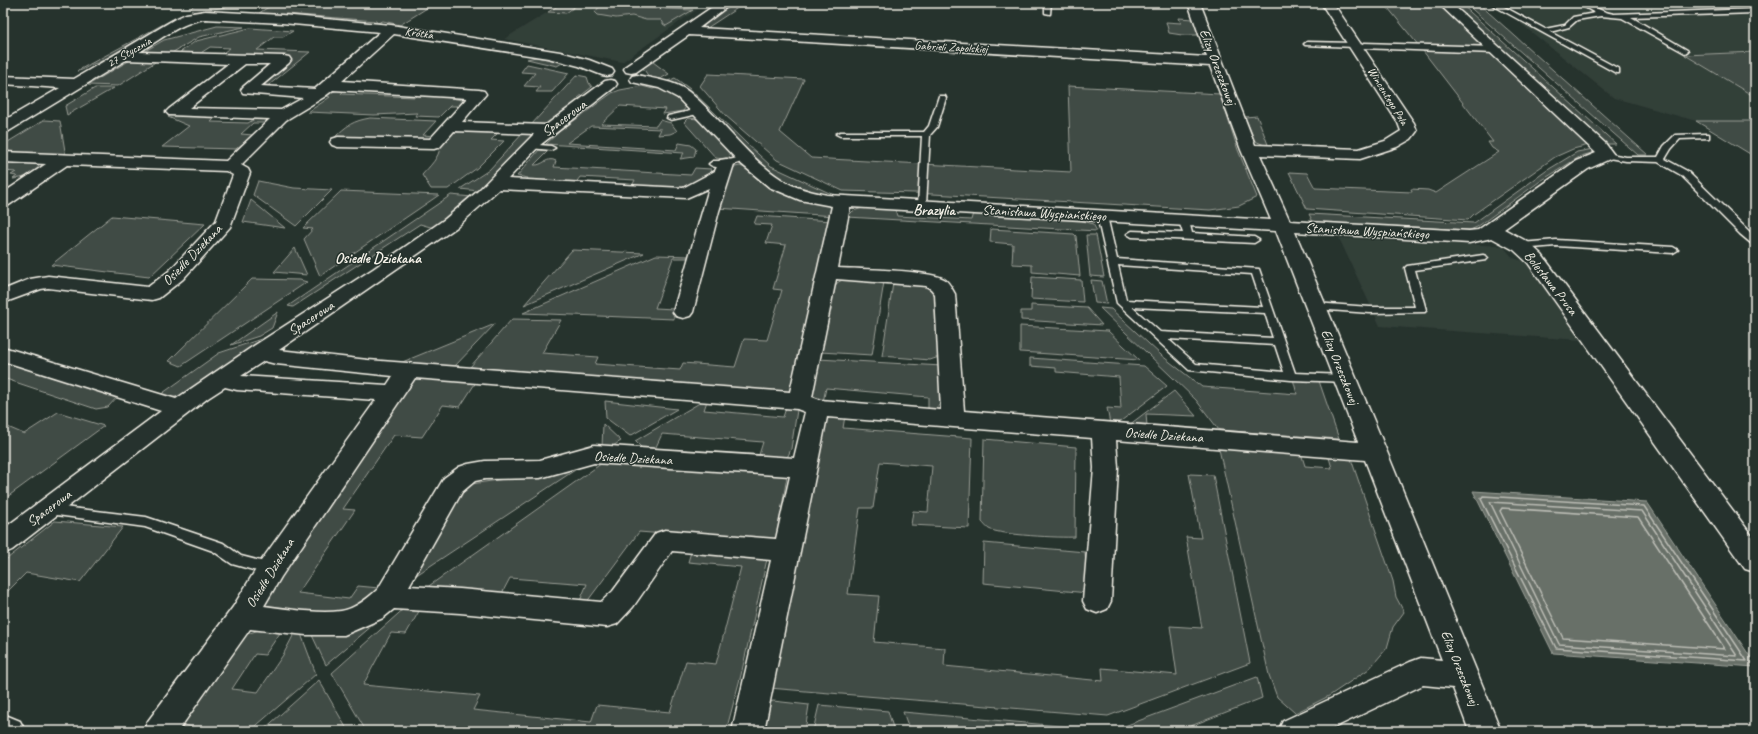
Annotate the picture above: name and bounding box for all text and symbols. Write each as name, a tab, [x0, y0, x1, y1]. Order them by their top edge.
street label: Krótka	[404, 23, 435, 43]
street label: Elizy Orzeszkowej	[1196, 27, 1241, 109]
street label: 27 Stycznia	[104, 32, 155, 71]
street label: Gabrieli Zapolskiej	[914, 37, 989, 57]
street label: Wincentego Pola	[1364, 64, 1413, 129]
street label: Spacerowa	[539, 95, 590, 140]
district label: Brazylia	[913, 201, 957, 220]
street label: Stanisława Wyspiańskiego	[982, 201, 1107, 225]
street label: Stanisława Wyspiańskiego	[1305, 219, 1430, 243]
street label: Osiedle Dziekana	[159, 220, 226, 289]
street label: Bolesława Prusa	[1521, 247, 1582, 319]
district label: Osiedle Dziekana	[335, 249, 422, 268]
street label: Spacerowa	[285, 297, 338, 339]
street label: Elizy Orzeszkowej	[1317, 327, 1364, 409]
street label: Osiedle Dziekana	[1124, 424, 1205, 446]
street label: Osiedle Dziekana	[593, 447, 673, 469]
street label: Spacerowa	[24, 485, 75, 530]
street label: Osiedle Dziekana	[242, 535, 298, 611]
street label: Elizy Orzeszkowej	[1437, 628, 1484, 710]

